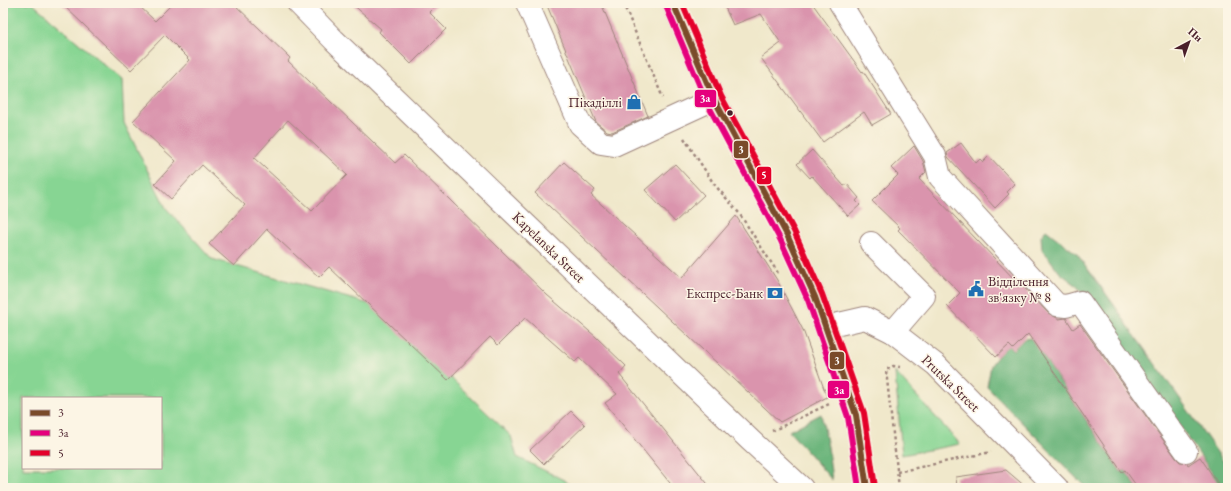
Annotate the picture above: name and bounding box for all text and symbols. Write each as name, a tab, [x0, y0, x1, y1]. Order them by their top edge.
north arrow	[1169, 22, 1209, 62]
text: Пн	[1185, 24, 1206, 45]
line badge: 3а	[694, 89, 717, 108]
text: 3а	[700, 91, 710, 105]
place label: Пікаділлі	[568, 93, 623, 111]
shop icon: Пікаділлі	[625, 93, 643, 111]
unlabelled marker	[725, 108, 735, 118]
line badge: 3	[733, 140, 749, 159]
text: 3	[738, 142, 744, 156]
line badge: 5	[756, 166, 772, 185]
text: 5	[761, 168, 767, 182]
street label: Kapelanska Street	[509, 208, 590, 287]
place label: Відділення зв'язку № 8	[988, 272, 1051, 306]
public building icon: Відділення зв'язку № 8	[967, 280, 985, 298]
place label: Eкспрес-Банк	[686, 284, 763, 302]
bank icon: Eкспрес-Банк	[766, 284, 784, 302]
line badge: 3	[829, 351, 845, 370]
street label: Prutska Street	[918, 351, 984, 416]
text: 3	[834, 353, 840, 367]
line badge: 3а	[827, 380, 850, 399]
text: 3а	[834, 383, 844, 397]
legend	[22, 397, 162, 469]
text: 3	[58, 405, 64, 421]
text: 3а	[58, 425, 69, 441]
text: 5	[58, 445, 64, 461]

